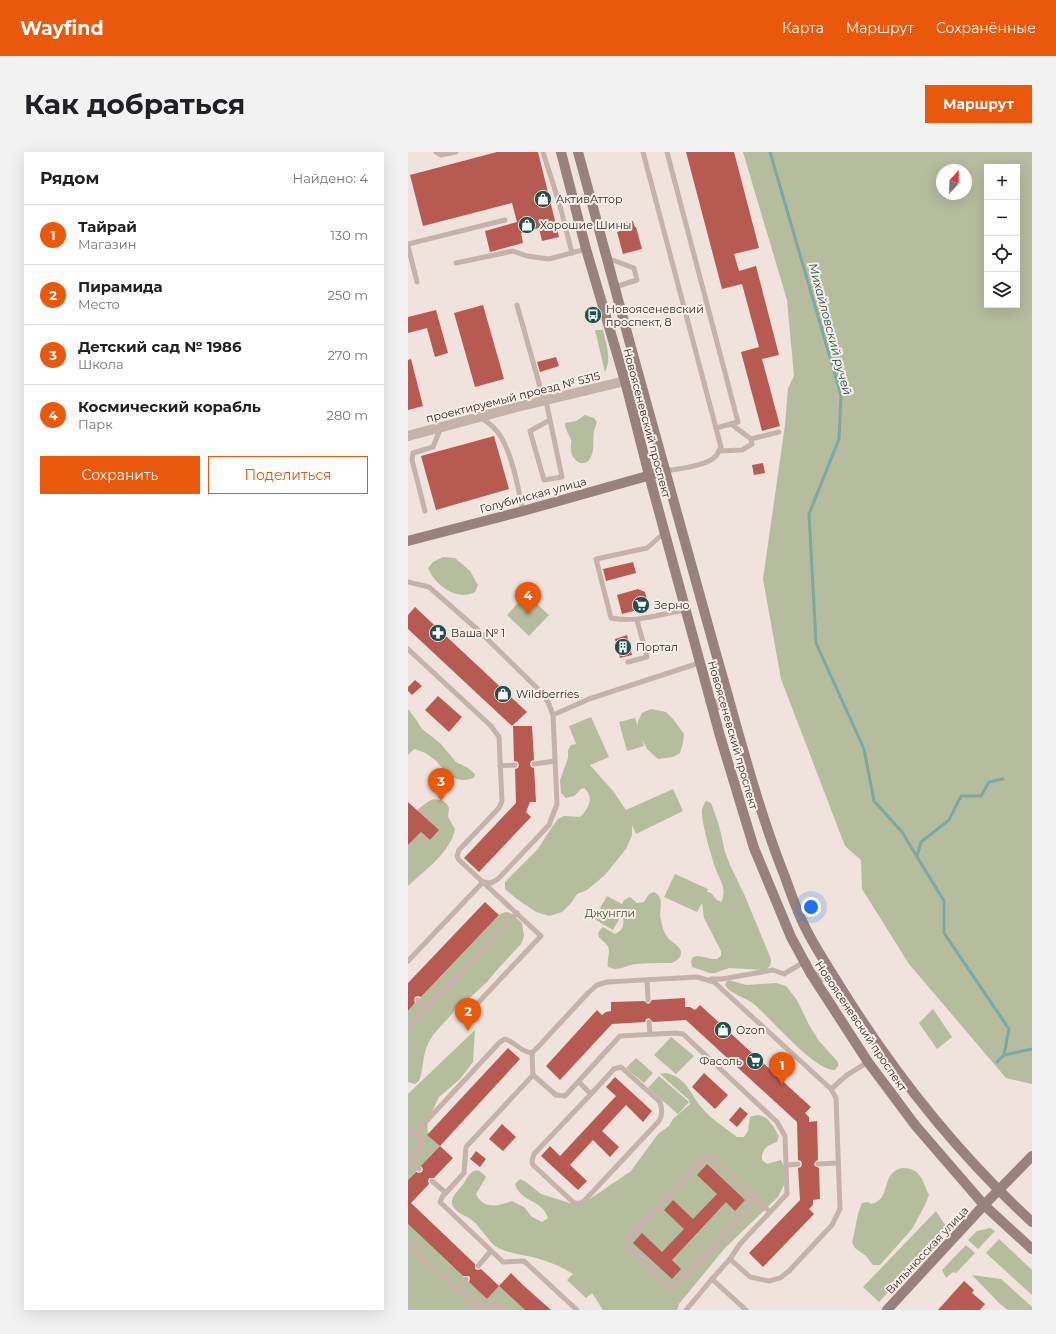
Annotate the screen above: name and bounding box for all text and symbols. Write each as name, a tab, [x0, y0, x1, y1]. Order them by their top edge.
text: Wayfind	[20, 17, 104, 40]
text: Карта	[782, 19, 824, 37]
text: Маршрут	[846, 19, 914, 37]
text: Сохранённые	[936, 19, 1036, 37]
button: Маршрут	[925, 85, 1032, 123]
text: Как добраться	[24, 87, 245, 121]
north arrow	[936, 164, 972, 200]
map controls	[984, 164, 1020, 308]
button: +	[984, 164, 1020, 200]
text: Рядом	[40, 168, 99, 188]
text: Найдено: 4	[293, 170, 368, 186]
shop icon: АктивАттор	[533, 189, 553, 209]
place label: АктивАттор	[556, 192, 622, 206]
button: −	[984, 200, 1020, 236]
shop icon: Хорошие Шины	[517, 215, 537, 235]
text: Тайрай	[78, 217, 137, 236]
place label: Хорошие Шины	[540, 218, 631, 232]
text: 1	[50, 227, 56, 243]
text: 130 m	[330, 227, 368, 243]
text: Магазин	[78, 236, 137, 252]
button: locate	[984, 236, 1020, 272]
water label: Михайловский ручей	[806, 261, 855, 397]
button: layers	[984, 272, 1020, 308]
text: Пирамида	[78, 277, 163, 296]
text: 2	[49, 287, 57, 303]
text: 250 m	[327, 287, 368, 303]
text: Место	[78, 296, 120, 312]
place label: Новоясеневский проспект, 8	[606, 302, 704, 329]
bus stop icon: Новоясеневский проспект, 8	[583, 305, 603, 325]
text: Детский сад № 1986	[78, 337, 242, 356]
text: 3	[49, 347, 57, 363]
text: 270 m	[327, 347, 368, 363]
street label: Новоясеневский проспект	[620, 347, 674, 500]
text: Школа	[78, 356, 124, 372]
street label: проектируемый проезд № 5315	[424, 369, 602, 425]
text: Космический корабль	[78, 397, 261, 416]
text: 4	[49, 407, 57, 423]
text: 280 m	[327, 407, 368, 423]
text: Парк	[78, 416, 113, 432]
button: Сохранить	[40, 456, 200, 494]
button: Поделиться	[208, 456, 368, 494]
street label: Голубинская улица	[478, 474, 588, 516]
pin: 4	[515, 582, 541, 615]
supermarket icon: Зерно	[631, 595, 651, 615]
place label: Зерно	[654, 598, 690, 612]
pharmacy icon: Ваша № 1	[428, 623, 448, 643]
place label: Ваша № 1	[451, 626, 505, 640]
building icon: Портал	[613, 637, 633, 657]
place label: Портал	[636, 640, 678, 654]
street label: Новоясеневский проспект	[705, 659, 761, 812]
shop icon: Wildberries	[493, 684, 513, 704]
place label: Wildberries	[516, 687, 580, 701]
pin: 3	[428, 768, 454, 801]
your location	[801, 897, 821, 917]
park label: Джунгли	[585, 906, 635, 920]
street label: Новоясеневский проспект	[812, 958, 910, 1095]
pin: 2	[455, 998, 481, 1031]
shop icon: Ozon	[713, 1020, 733, 1040]
place label: Ozon	[736, 1023, 765, 1037]
supermarket icon: Фасоль	[745, 1051, 765, 1071]
pin: 1	[769, 1052, 795, 1085]
place label: Фасоль	[699, 1054, 742, 1068]
street label: Вильнюсская улица	[883, 1203, 971, 1297]

